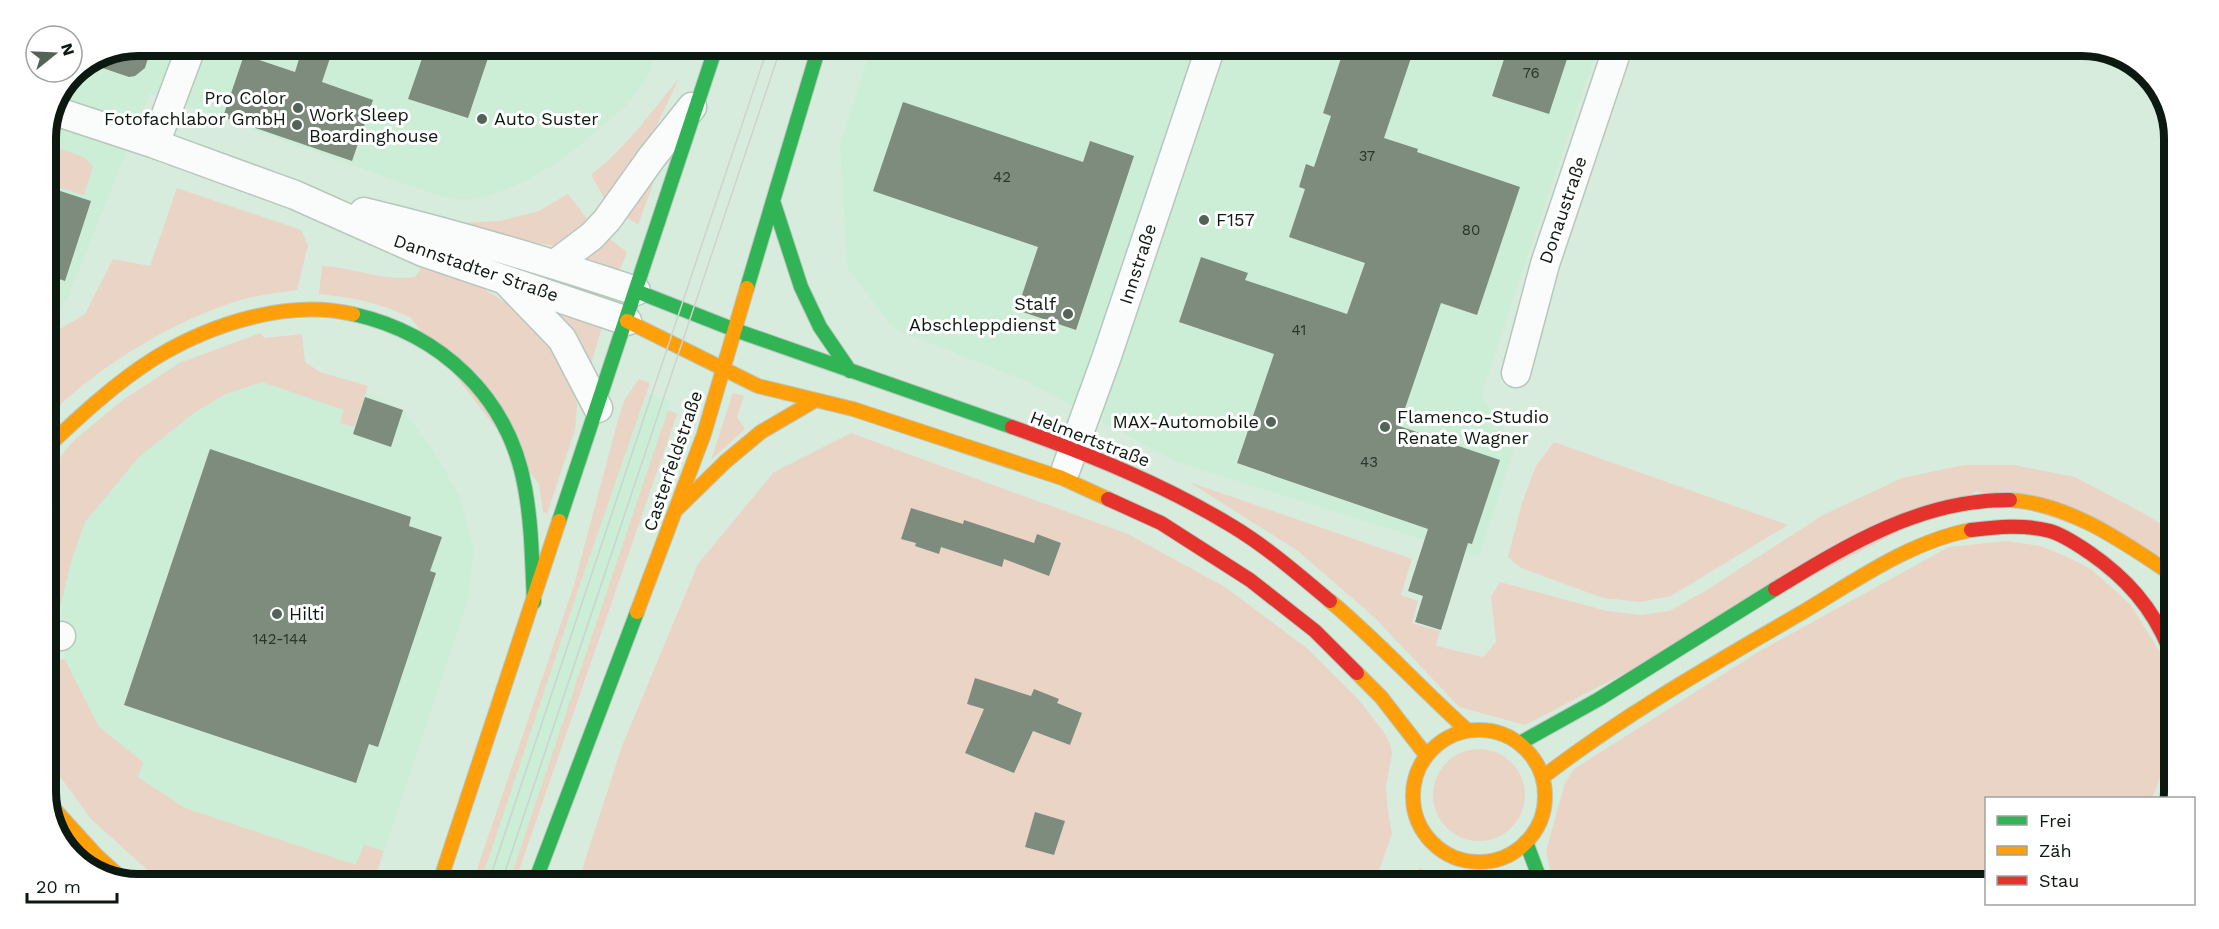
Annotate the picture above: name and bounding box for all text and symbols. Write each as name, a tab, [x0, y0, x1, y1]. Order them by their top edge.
north arrow	[24, 24, 84, 84]
text: N	[57, 41, 79, 58]
house number: 76	[1522, 64, 1540, 82]
place label: Pro Color Fotofachlabor GmbH	[104, 87, 286, 129]
marker: Pro Color Fotofachlabor GmbH	[291, 101, 305, 115]
place label: Work Sleep Boardinghouse	[309, 104, 439, 146]
place label: Auto Suster	[494, 108, 599, 129]
marker: Auto Suster	[475, 112, 489, 126]
marker: Work Sleep Boardinghouse	[290, 118, 304, 132]
house number: 37	[1359, 147, 1375, 165]
street label: Donaustraße	[1534, 153, 1591, 266]
house number: 42	[993, 168, 1011, 186]
place label: F157	[1216, 209, 1255, 230]
marker: F157	[1197, 213, 1211, 227]
street label: Innstraße	[1115, 221, 1160, 307]
house number: 80	[1462, 221, 1480, 239]
street label: Dannstadter Straße	[391, 229, 561, 306]
place label: Stalf Abschleppdienst	[909, 293, 1056, 335]
marker: Stalf Abschleppdienst	[1061, 307, 1075, 321]
house number: 41	[1292, 321, 1306, 339]
street label: Casterfeldstraße	[639, 388, 706, 534]
street label: Helmertstraße	[1027, 406, 1153, 471]
place label: Flamenco-Studio Renate Wagner	[1397, 406, 1549, 448]
place label: MAX-Automobile	[1112, 411, 1259, 432]
marker: MAX-Automobile	[1264, 415, 1278, 429]
marker: Flamenco-Studio Renate Wagner	[1378, 420, 1392, 434]
house number: 43	[1360, 453, 1378, 471]
place label: Hilti	[289, 603, 324, 624]
marker: Hilti	[270, 607, 284, 621]
house number: 142-144	[253, 630, 307, 648]
legend	[1985, 797, 2195, 905]
text: Frei	[2039, 810, 2071, 831]
text: Zäh	[2039, 840, 2072, 861]
scale bar	[27, 866, 117, 904]
text: Stau	[2039, 870, 2079, 891]
text: 20 m	[36, 876, 81, 897]

